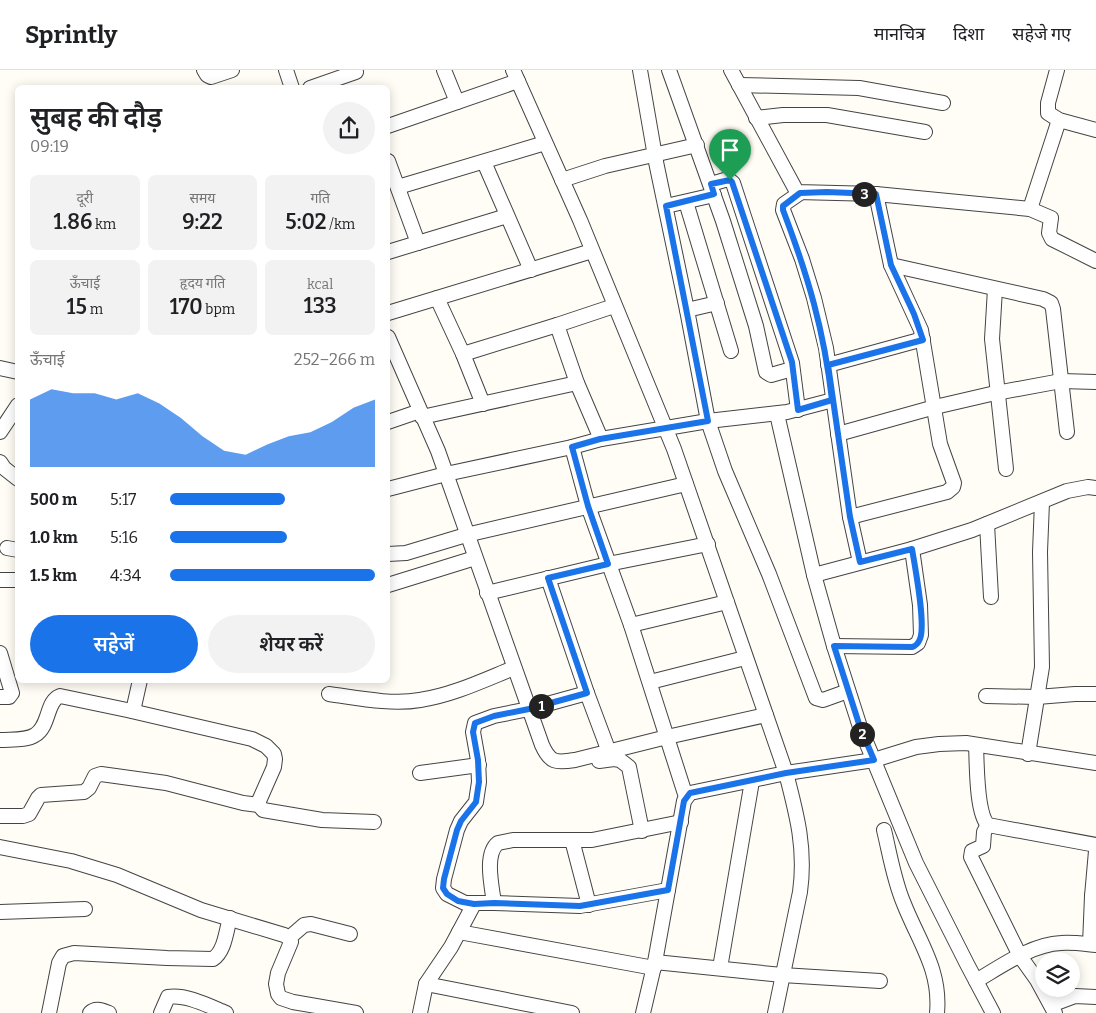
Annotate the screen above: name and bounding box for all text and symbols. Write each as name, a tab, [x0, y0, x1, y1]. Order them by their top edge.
text: Sprintly	[25, 21, 117, 49]
text: मानचित्र	[874, 23, 925, 45]
text: दिशा	[953, 23, 984, 45]
text: सहेजे गए	[1012, 23, 1071, 45]
text: सुबह की दौड़	[30, 101, 162, 134]
button: share	[323, 102, 375, 154]
pin	[709, 129, 751, 180]
icon: arrive	[716, 136, 744, 164]
text: 09:19	[30, 137, 69, 156]
pin: 3	[852, 182, 876, 206]
text: 3	[860, 186, 869, 203]
text: दूरी	[76, 190, 93, 207]
text: समय	[190, 190, 215, 207]
text: गति	[310, 190, 330, 207]
text: 1.86	[54, 209, 92, 235]
text: 9:22	[182, 209, 223, 235]
text: 5:02	[285, 209, 327, 235]
text: km	[92, 216, 116, 233]
text: /km	[327, 216, 355, 233]
text: ऊँचाई	[70, 275, 100, 292]
text: हृदय गति	[180, 275, 225, 292]
text: kcal	[307, 276, 333, 293]
text: 133	[304, 293, 336, 319]
text: 15	[67, 294, 87, 320]
text: 170	[170, 294, 203, 320]
text: m	[87, 301, 103, 318]
text: bpm	[203, 301, 235, 318]
text: ऊँचाई	[30, 350, 65, 369]
text: 252–266 m	[294, 350, 375, 369]
text: 500 m	[30, 490, 77, 509]
text: 5:17	[110, 490, 136, 509]
text: 1.0 km	[30, 528, 78, 547]
text: 5:16	[110, 528, 138, 547]
text: 1.5 km	[30, 566, 77, 585]
text: 4:34	[110, 566, 141, 585]
button: सहेजें	[30, 615, 198, 673]
button: शेयर करें	[208, 615, 375, 673]
pin: 1	[528, 694, 554, 718]
text: 1	[538, 698, 545, 715]
pin: 2	[850, 722, 874, 746]
text: 2	[859, 726, 866, 743]
map controls	[1035, 952, 1080, 997]
button: layers	[1035, 952, 1080, 997]

